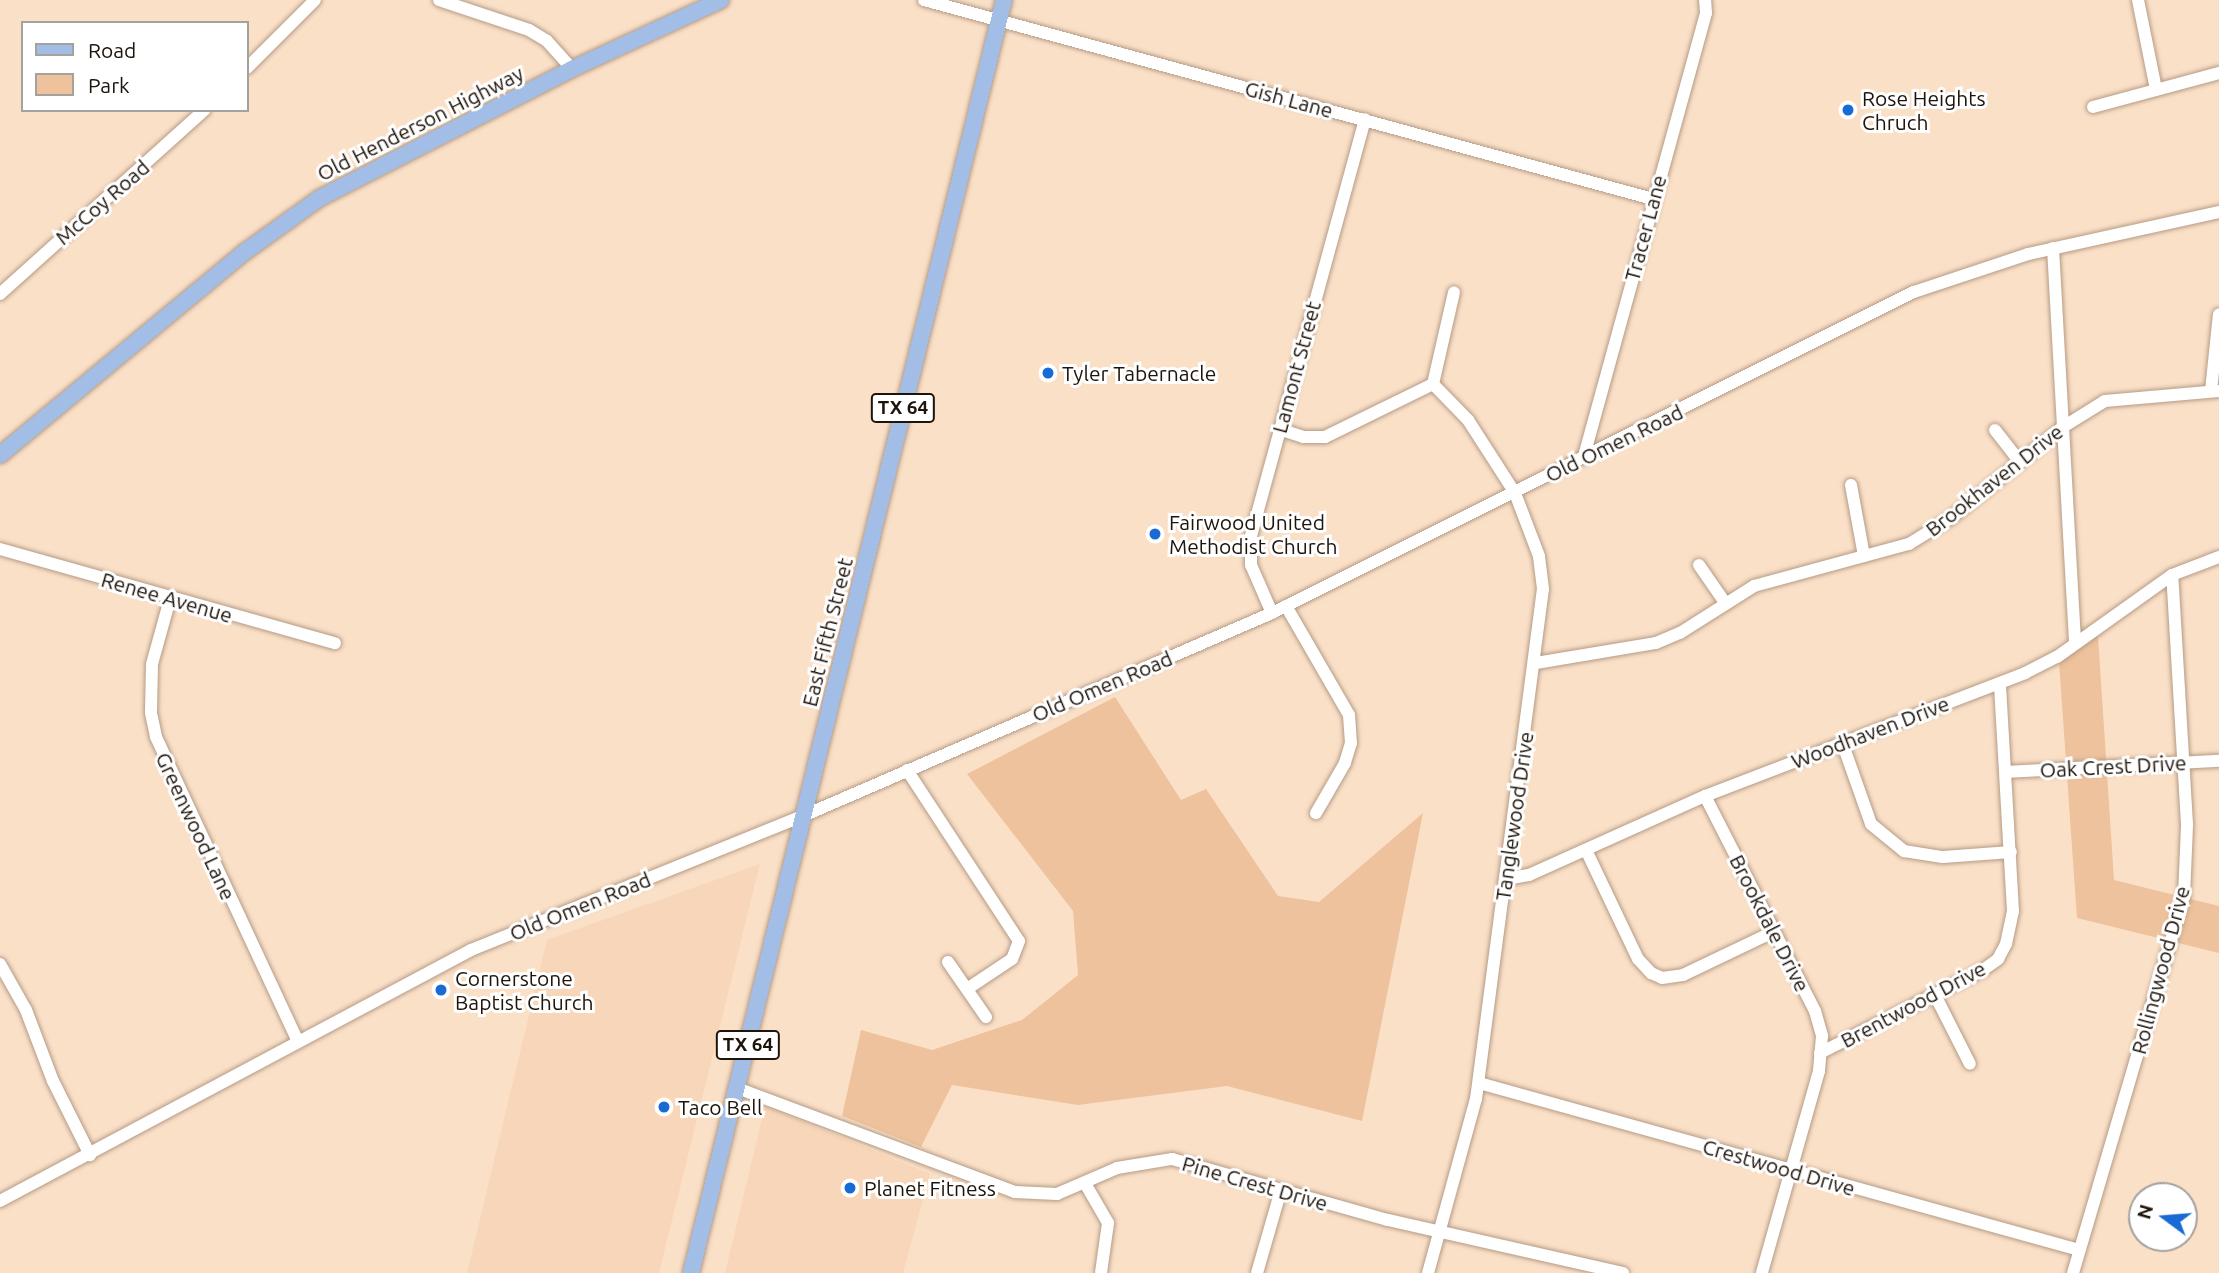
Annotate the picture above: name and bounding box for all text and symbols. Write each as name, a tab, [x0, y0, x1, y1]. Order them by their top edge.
legend	[21, 21, 248, 112]
text: Road	[88, 38, 136, 62]
street label: Old Henderson Highway	[313, 60, 527, 186]
text: Park	[88, 73, 130, 97]
street label: Gish Lane	[1242, 75, 1336, 123]
place label: Rose Heights Chruch	[1862, 85, 1986, 135]
marker: Rose Heights Chruch	[1840, 102, 1856, 118]
street label: McCoy Road	[50, 154, 154, 250]
street label: Tracer Lane	[1619, 172, 1671, 284]
street label: Lamont Street	[1266, 298, 1326, 436]
place label: Tyler Tabernacle	[1062, 360, 1216, 386]
marker: Tyler Tabernacle	[1040, 365, 1056, 381]
road number: TX 64	[870, 392, 936, 424]
street label: Old Omen Road	[1541, 399, 1687, 487]
street label: Brookhaven Drive	[1920, 419, 2068, 541]
place label: Fairwood United Methodist Church	[1169, 509, 1337, 559]
marker: Fairwood United Methodist Church	[1147, 526, 1163, 542]
street label: East Fifth Street	[796, 555, 858, 709]
street label: Renee Avenue	[98, 566, 236, 628]
street label: Old Omen Road	[1028, 645, 1176, 727]
street label: Woodhaven Drive	[1788, 690, 1952, 774]
street label: Tanglewood Drive	[1490, 730, 1538, 902]
street label: Greenwood Lane	[151, 748, 241, 904]
street label: Oak Crest Drive	[2039, 750, 2187, 782]
street label: Brookdale Drive	[1725, 850, 1815, 996]
street label: Old Omen Road	[506, 866, 654, 946]
street label: Rollingwood Drive	[2125, 883, 2195, 1057]
street label: Brentwood Drive	[1836, 955, 1990, 1053]
place label: Cornerstone Baptist Church	[455, 965, 593, 1015]
marker: Cornerstone Baptist Church	[433, 982, 449, 998]
road number: TX 64	[715, 1030, 781, 1060]
place label: Taco Bell	[678, 1094, 762, 1120]
marker: Taco Bell	[656, 1099, 672, 1115]
street label: Crestwood Drive	[1700, 1133, 1858, 1201]
street label: Pine Crest Drive	[1179, 1150, 1331, 1216]
place label: Planet Fitness	[864, 1175, 996, 1201]
marker: Planet Fitness	[842, 1180, 858, 1196]
north arrow	[2128, 1182, 2198, 1252]
text: N	[2132, 1202, 2157, 1222]

